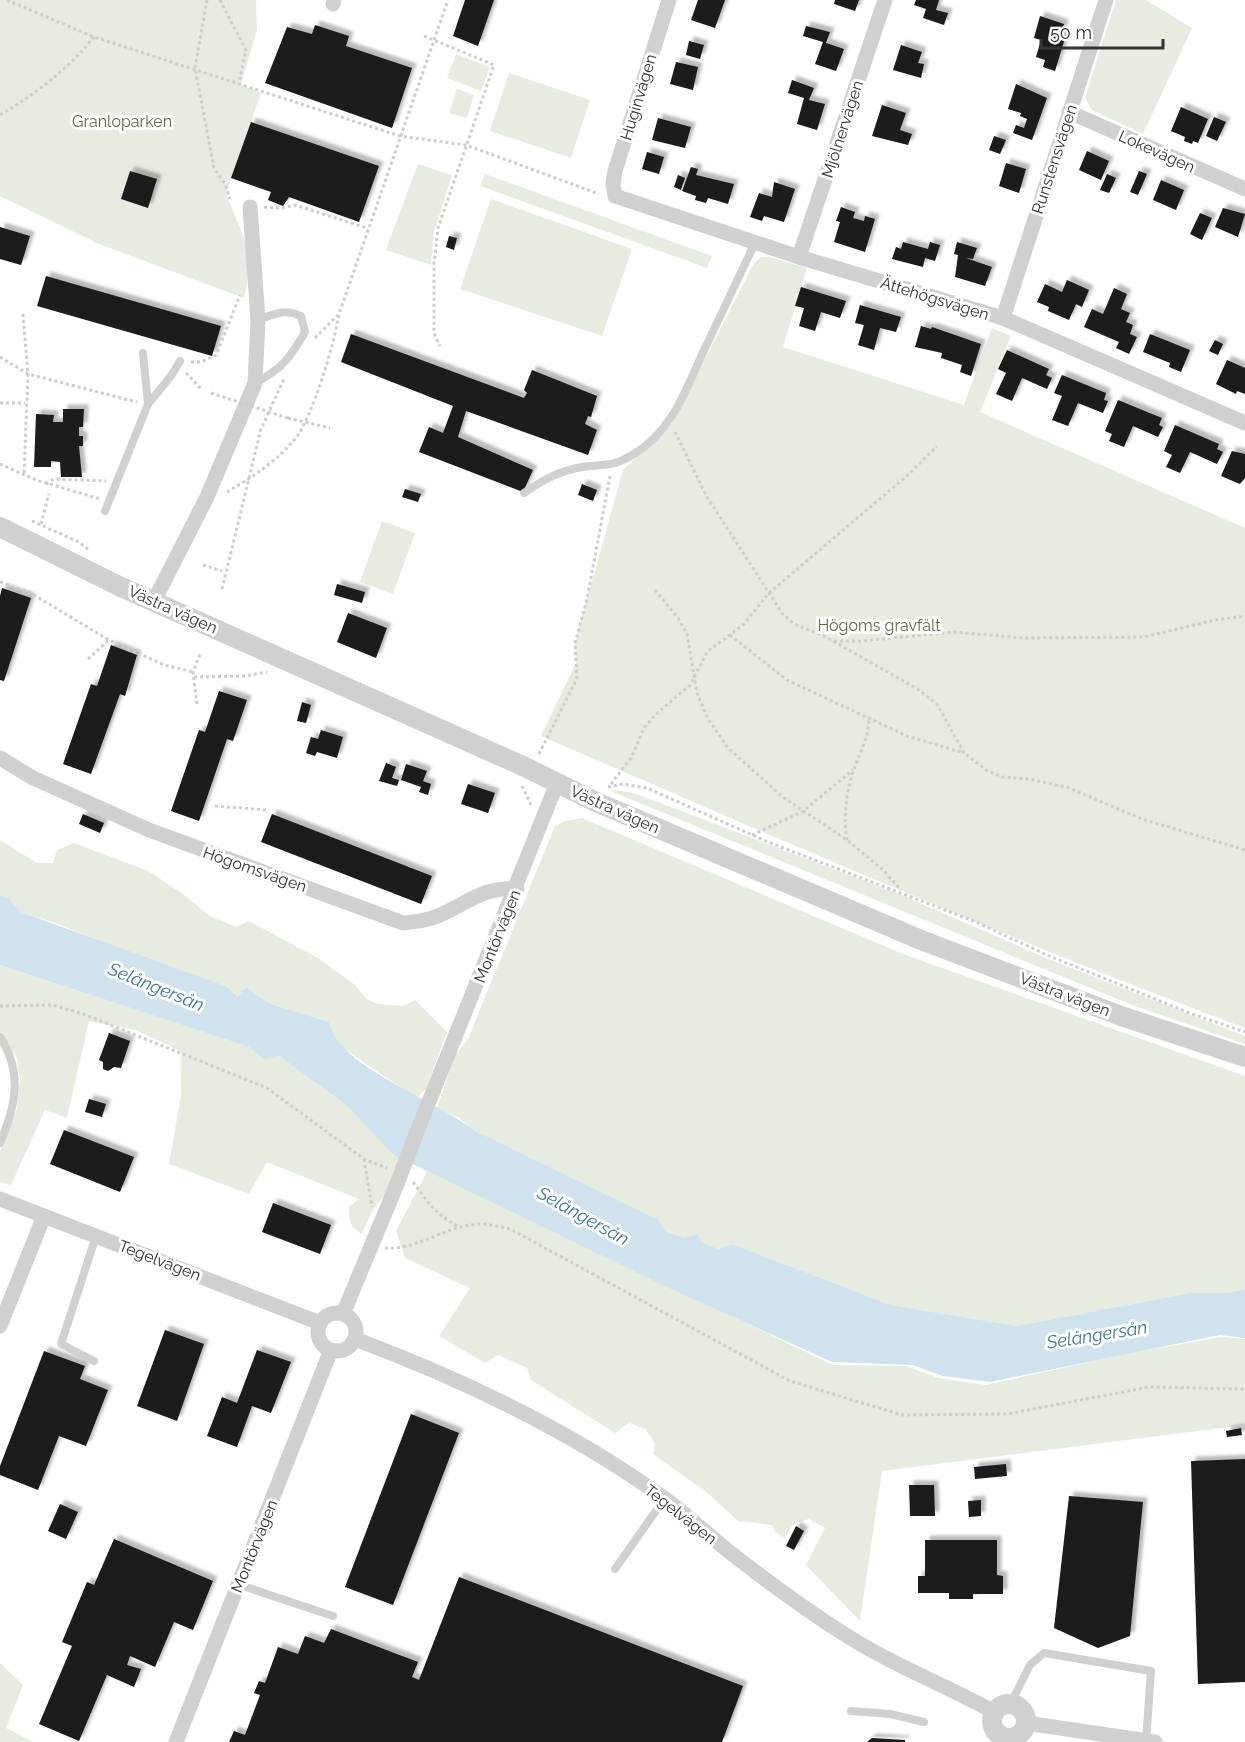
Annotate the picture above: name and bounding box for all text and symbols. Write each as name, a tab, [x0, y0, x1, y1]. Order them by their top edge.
scale bar	[1041, 12, 1162, 50]
text: 50 m	[1050, 22, 1092, 43]
street label: Huginvägen	[616, 52, 661, 143]
street label: Mjölnervägen	[818, 78, 867, 180]
street label: Runstensvägen	[1028, 102, 1081, 216]
park label: Granloparken	[72, 112, 172, 131]
street label: Lokevägen	[1116, 126, 1198, 177]
street label: Ättehögsvägen	[878, 272, 992, 324]
street label: Västra vägen	[125, 581, 220, 638]
park label: Högoms gravfält	[817, 616, 941, 635]
street label: Västra vägen	[567, 781, 662, 838]
street label: Högomsvägen	[200, 843, 309, 896]
street label: Montörvägen	[470, 887, 525, 985]
water label: Selångersån	[104, 957, 207, 1015]
street label: Västra vägen	[1017, 968, 1113, 1020]
water label: Selångersån	[533, 1181, 633, 1249]
street label: Tegelvägen	[116, 1236, 204, 1285]
water label: Selångersån	[1044, 1316, 1149, 1353]
street label: Tegelvägen	[641, 1480, 721, 1548]
street label: Montörvägen	[227, 1497, 282, 1595]

